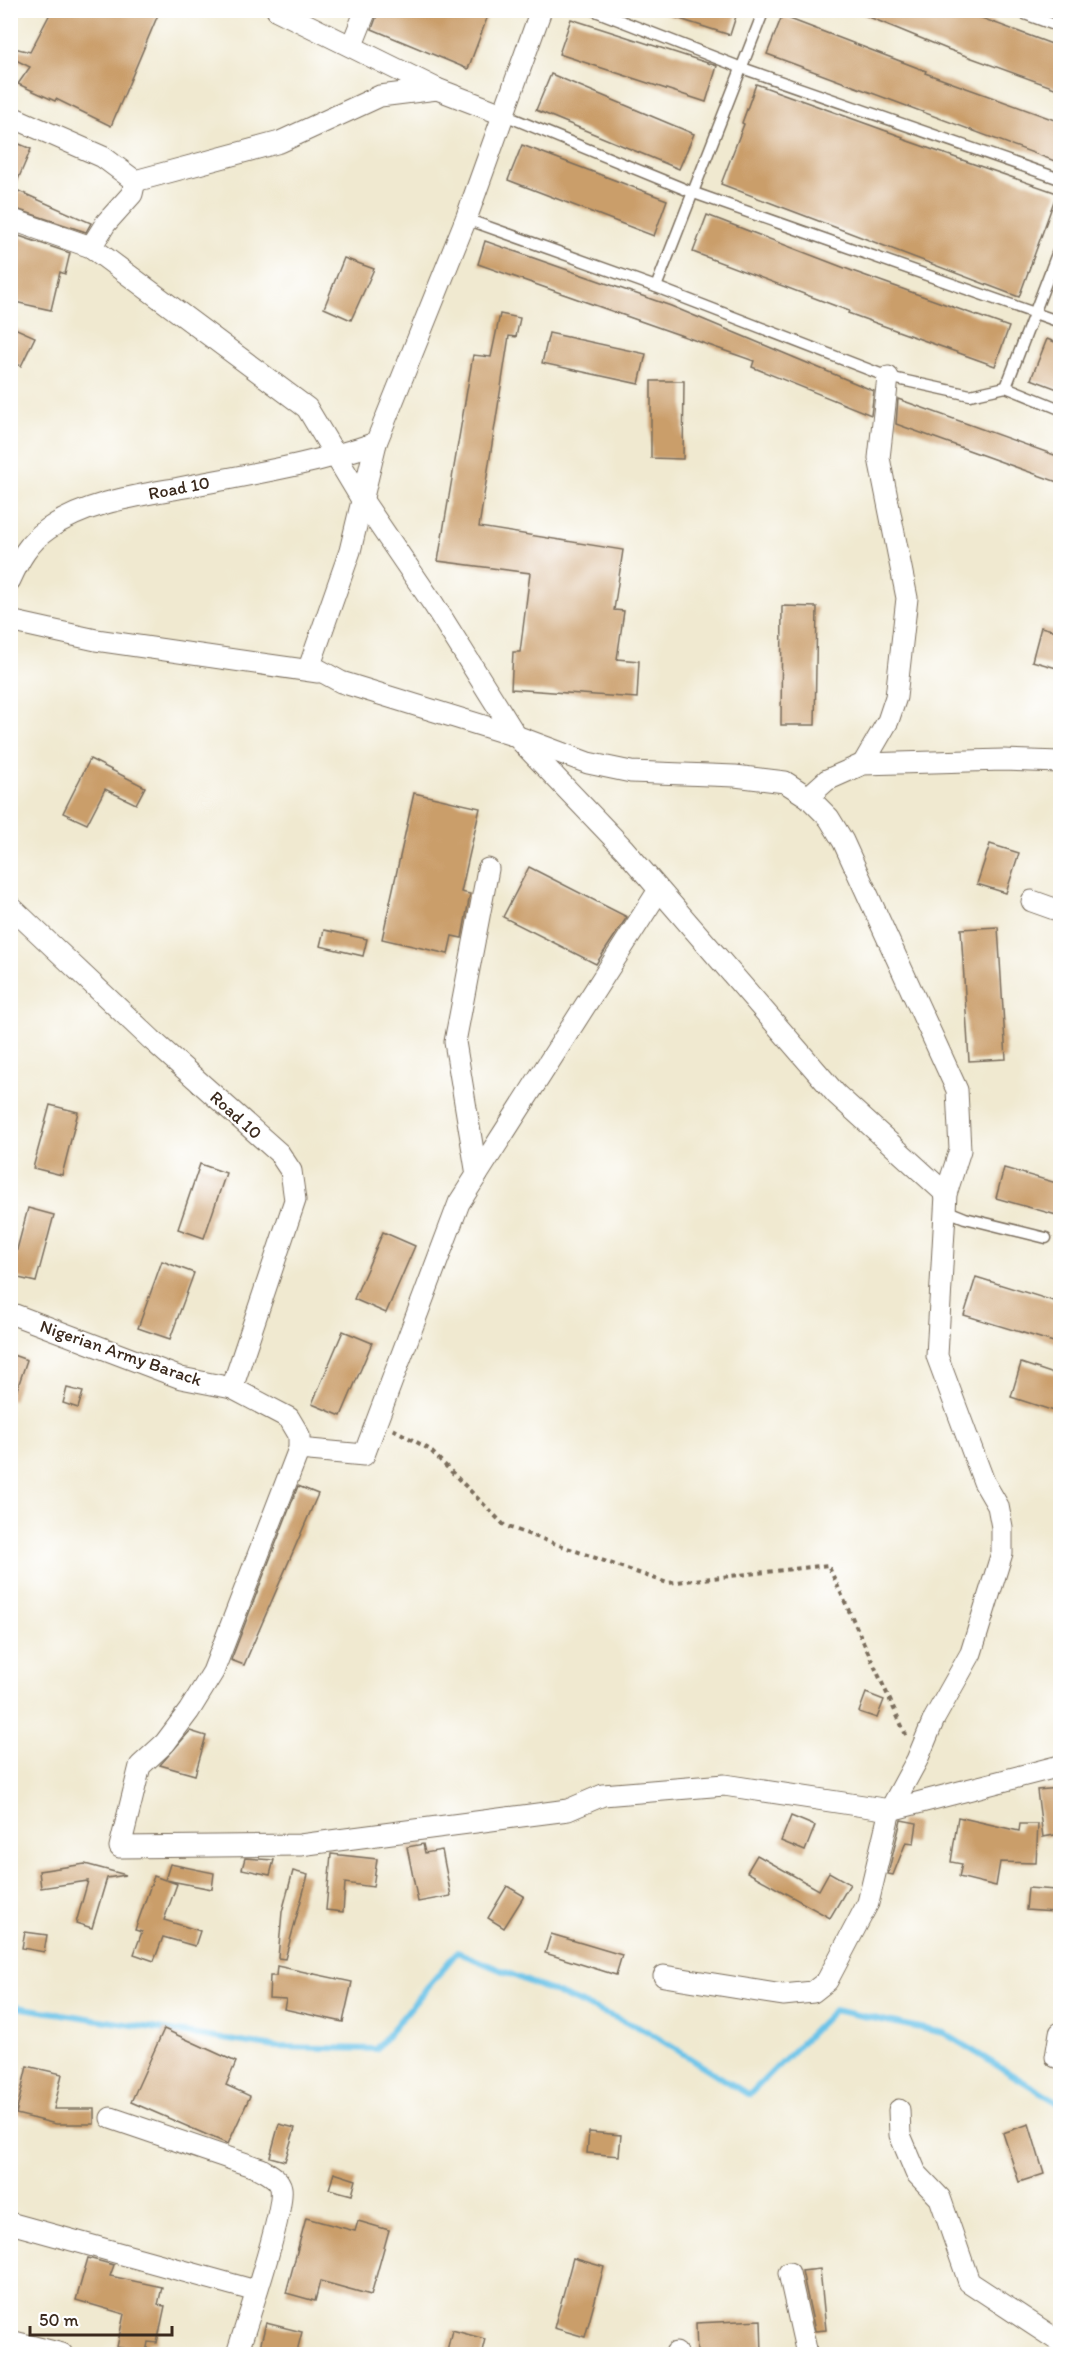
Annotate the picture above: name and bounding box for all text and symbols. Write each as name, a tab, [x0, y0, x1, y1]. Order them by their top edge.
street label: Road 10	[146, 471, 212, 505]
street label: Road 10	[206, 1086, 266, 1144]
street label: Nigerian Army Barack	[37, 1315, 205, 1391]
scale bar	[30, 2299, 172, 2337]
text: 50 m	[39, 2309, 79, 2331]

